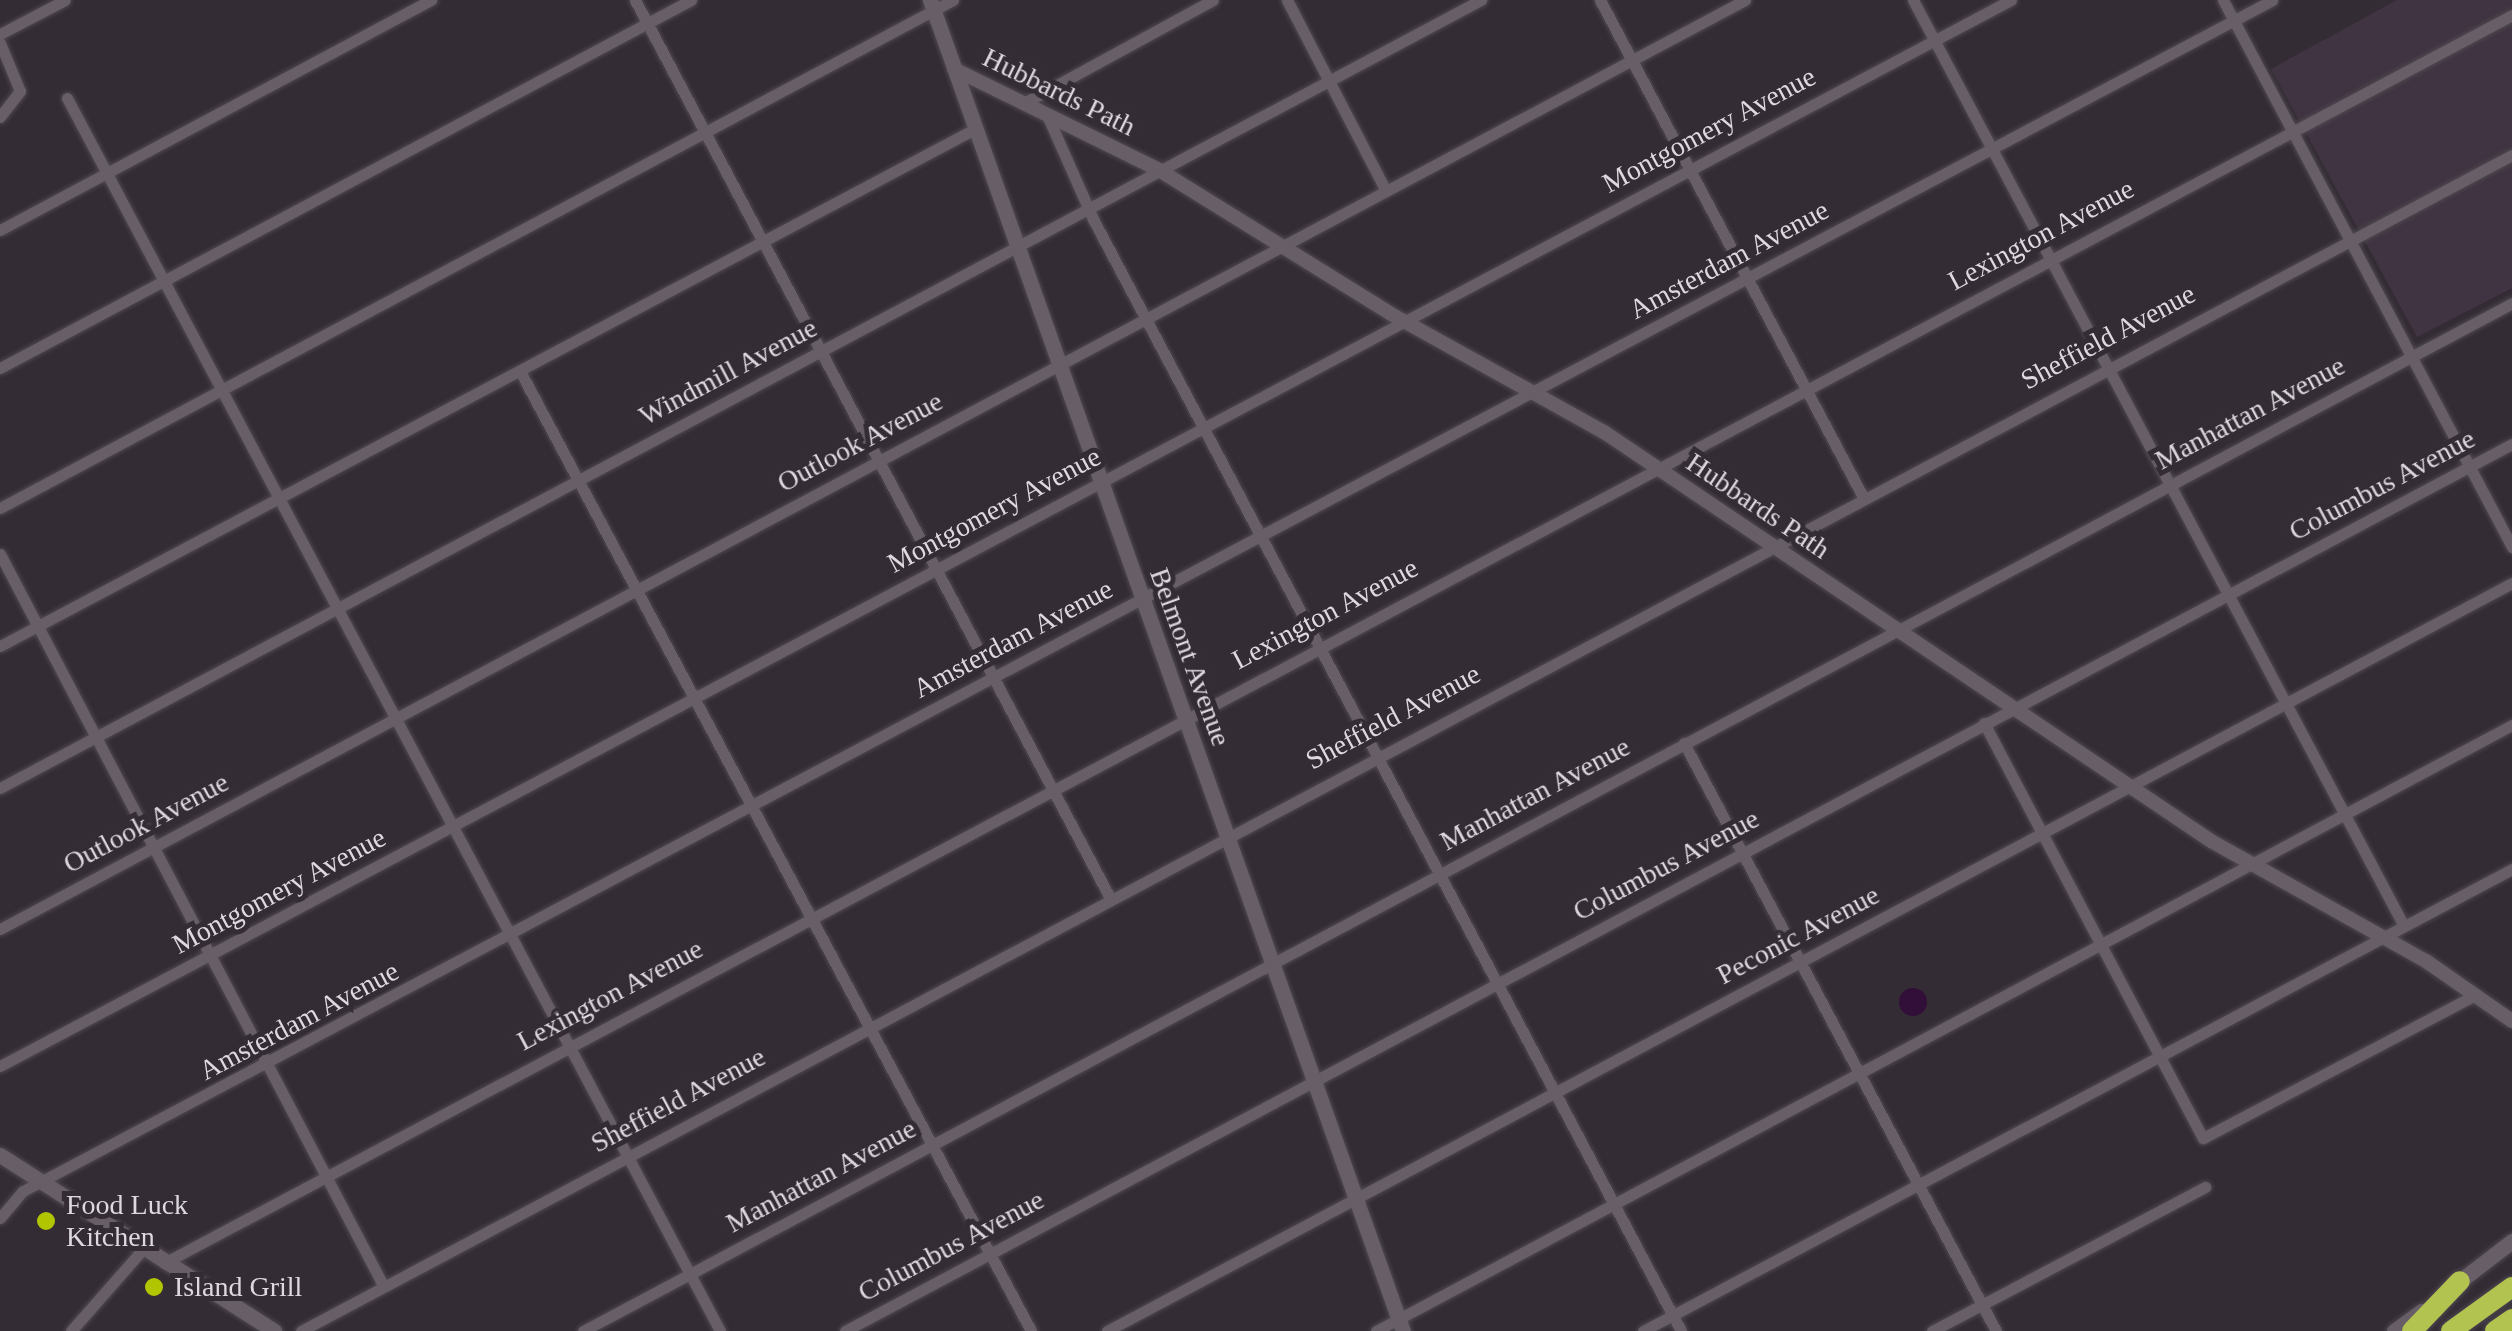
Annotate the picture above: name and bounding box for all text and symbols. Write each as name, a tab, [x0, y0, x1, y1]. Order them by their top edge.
street label: Hubbards Path	[977, 41, 1141, 143]
street label: Montgomery Avenue	[1596, 59, 1822, 201]
street label: Lexington Avenue	[1942, 172, 2140, 298]
street label: Amsterdam Avenue	[1623, 193, 1835, 327]
street label: Sheffield Avenue	[2014, 277, 2202, 397]
street label: Windmill Avenue	[633, 311, 823, 433]
street label: Manhattan Avenue	[2149, 348, 2351, 478]
street label: Outlook Avenue	[771, 384, 949, 500]
street label: Columbus Avenue	[2283, 422, 2481, 548]
street label: Montgomery Avenue	[881, 439, 1107, 581]
street label: Hubbards Path	[1680, 446, 1836, 566]
street label: Lexington Avenue	[1226, 551, 1424, 677]
street label: Belmont Avenue	[1142, 563, 1238, 751]
street label: Amsterdam Avenue	[907, 572, 1119, 706]
street label: Sheffield Avenue	[1299, 657, 1487, 777]
street label: Manhattan Avenue	[1434, 729, 1636, 859]
street label: Outlook Avenue	[57, 765, 235, 881]
street label: Columbus Avenue	[1567, 802, 1765, 928]
street label: Montgomery Avenue	[166, 820, 392, 962]
street label: Peconic Avenue	[1710, 878, 1886, 992]
street label: Lexington Avenue	[511, 932, 709, 1058]
street label: Amsterdam Avenue	[193, 954, 405, 1088]
street label: Sheffield Avenue	[584, 1040, 772, 1160]
street label: Manhattan Avenue	[720, 1111, 922, 1241]
street label: Columbus Avenue	[852, 1183, 1050, 1309]
place label: Food Luck Kitchen	[66, 1188, 188, 1254]
marker: Food Luck Kitchen	[35, 1210, 57, 1232]
place label: Island Grill	[174, 1270, 302, 1304]
marker: Island Grill	[143, 1276, 165, 1298]

